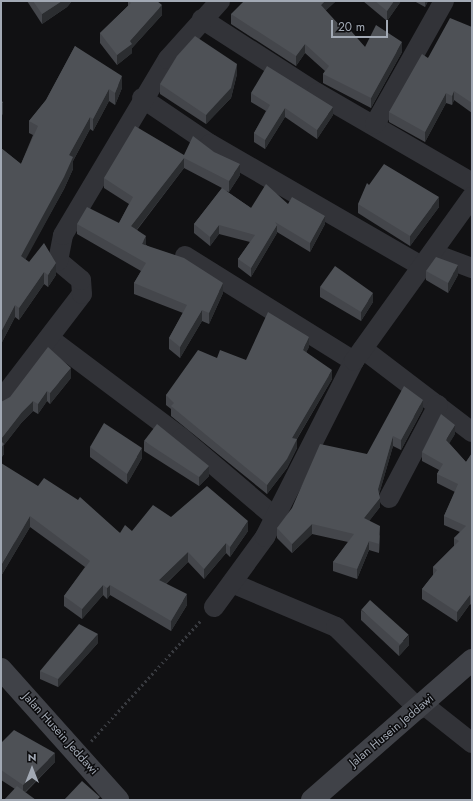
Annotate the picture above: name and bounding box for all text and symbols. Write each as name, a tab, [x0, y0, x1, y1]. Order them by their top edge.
scale bar	[333, 12, 390, 38]
text: 20 m	[338, 18, 365, 36]
street label: Jalan Husein Jeddawi	[19, 690, 101, 778]
street label: Jalan Husein Jeddawi	[347, 692, 437, 770]
north arrow	[12, 749, 52, 789]
text: N	[28, 749, 36, 765]

